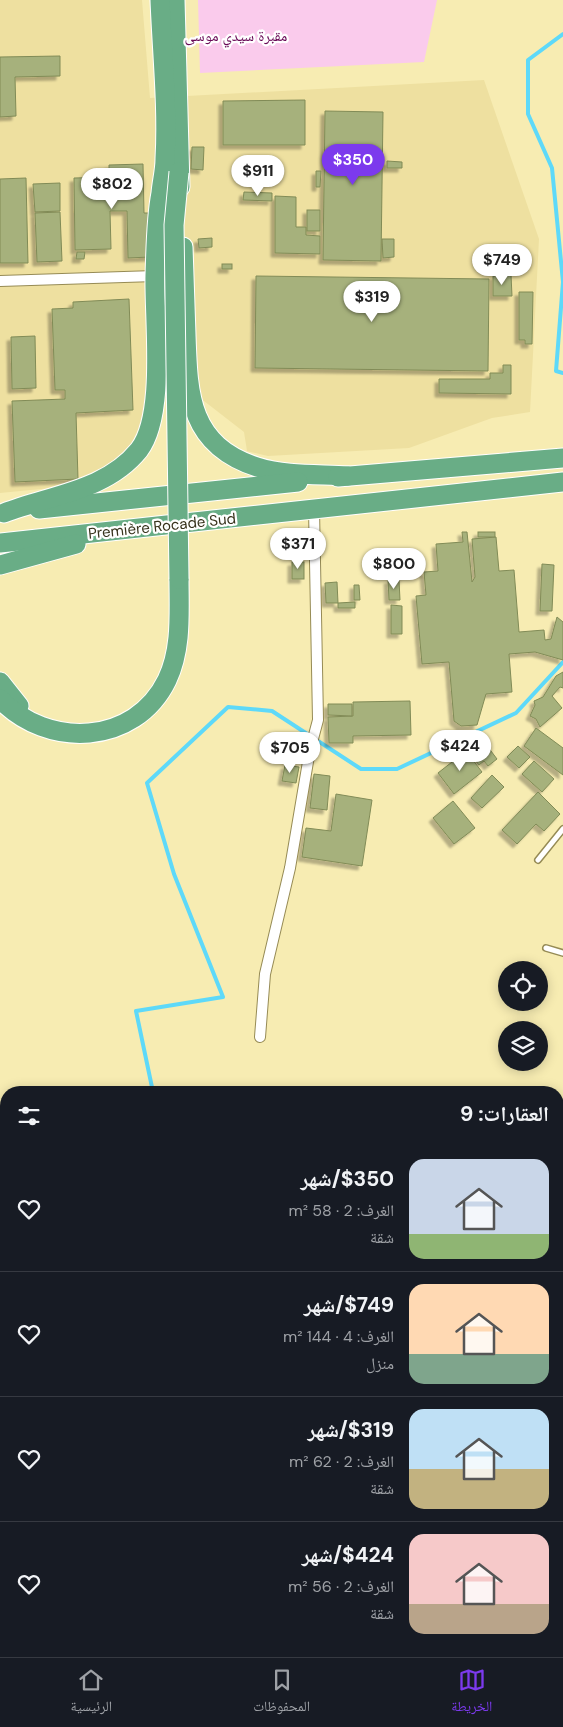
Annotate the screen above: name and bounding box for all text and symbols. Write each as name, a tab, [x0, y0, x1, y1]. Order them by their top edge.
park label: مقبرة سيدي موسى	[185, 26, 288, 48]
pin: $350	[323, 144, 383, 186]
text: $350	[333, 149, 373, 170]
pin: $911	[228, 154, 288, 197]
text: $911	[242, 160, 274, 181]
pin: $802	[82, 168, 142, 210]
text: $802	[92, 173, 132, 194]
pin: $749	[472, 244, 532, 286]
text: $749	[483, 249, 521, 270]
pin: $319	[342, 280, 402, 323]
text: $319	[354, 286, 390, 307]
street label: Première Rocade Sud	[87, 508, 237, 544]
pin: $371	[268, 528, 328, 570]
text: $371	[281, 533, 315, 554]
pin: $800	[364, 548, 424, 590]
text: $800	[373, 553, 415, 574]
pin: $424	[430, 730, 490, 772]
pin: $705	[260, 732, 320, 774]
text: $424	[440, 735, 480, 756]
text: $705	[270, 737, 310, 758]
map controls	[498, 961, 548, 1071]
button: locate	[498, 961, 548, 1011]
button: layers	[498, 1021, 548, 1071]
text: العقارات: 9	[460, 1100, 549, 1128]
icon: filters	[15, 1102, 43, 1130]
text: $350/شهر	[300, 1165, 394, 1193]
icon: home	[449, 1179, 509, 1239]
icon: heart	[15, 1195, 43, 1223]
text: الغرف: 2 · 58 m²	[288, 1200, 394, 1221]
text: شقة	[370, 1227, 394, 1248]
text: $749/شهر	[304, 1291, 394, 1319]
icon: home	[449, 1304, 509, 1364]
icon: heart	[15, 1320, 43, 1348]
text: الغرف: 4 · 144 m²	[283, 1326, 394, 1347]
text: منزل	[366, 1353, 394, 1374]
text: $319/شهر	[308, 1416, 394, 1444]
icon: home	[449, 1429, 509, 1489]
icon: heart	[15, 1445, 43, 1473]
text: الغرف: 2 · 62 m²	[289, 1451, 394, 1472]
text: شقة	[370, 1478, 394, 1499]
text: $424/شهر	[302, 1541, 394, 1569]
icon: home	[449, 1554, 509, 1614]
icon: heart	[15, 1570, 43, 1598]
text: الغرف: 2 · 56 m²	[288, 1576, 394, 1597]
text: شقة	[370, 1603, 394, 1624]
tab: الرئيسية	[71, 1666, 112, 1720]
tab: المحفوظات	[253, 1666, 310, 1720]
tab: الخريطة	[451, 1666, 492, 1720]

